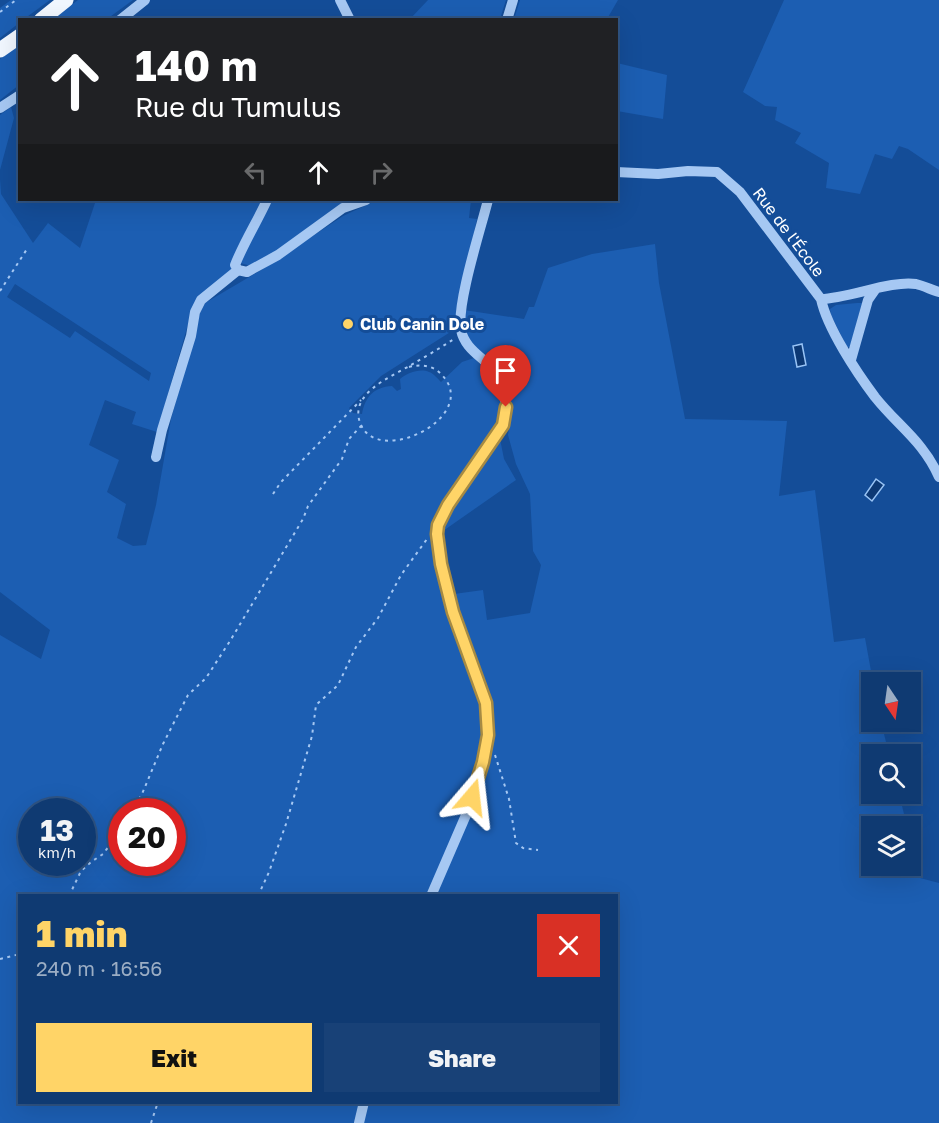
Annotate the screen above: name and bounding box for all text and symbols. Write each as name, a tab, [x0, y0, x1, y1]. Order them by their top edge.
text: 140 m	[135, 40, 257, 90]
icon: ahead	[36, 42, 114, 120]
text: Rue du Tumulus	[135, 91, 341, 123]
icon: left	[239, 156, 272, 189]
icon: ahead	[302, 156, 335, 189]
icon: right	[365, 156, 398, 189]
street label: Rue de l'École	[749, 183, 829, 281]
place label: Club Canin Dole	[360, 314, 484, 334]
marker: Club Canin Dole	[341, 317, 355, 331]
pin	[480, 345, 531, 407]
icon: arrive	[489, 354, 522, 387]
north arrow	[861, 672, 921, 732]
map controls	[861, 672, 921, 876]
button: search	[861, 744, 921, 804]
position arrow	[440, 765, 504, 829]
speed limit sign: 20	[108, 798, 186, 876]
text: 13	[40, 812, 74, 848]
button: layers	[861, 816, 921, 876]
text: km/h	[38, 843, 76, 861]
text: 1 min	[36, 912, 127, 955]
button: close	[537, 914, 600, 977]
text: 240 m · 16:56	[36, 956, 162, 980]
button: Exit	[36, 1023, 312, 1092]
button: Share	[324, 1023, 600, 1092]

